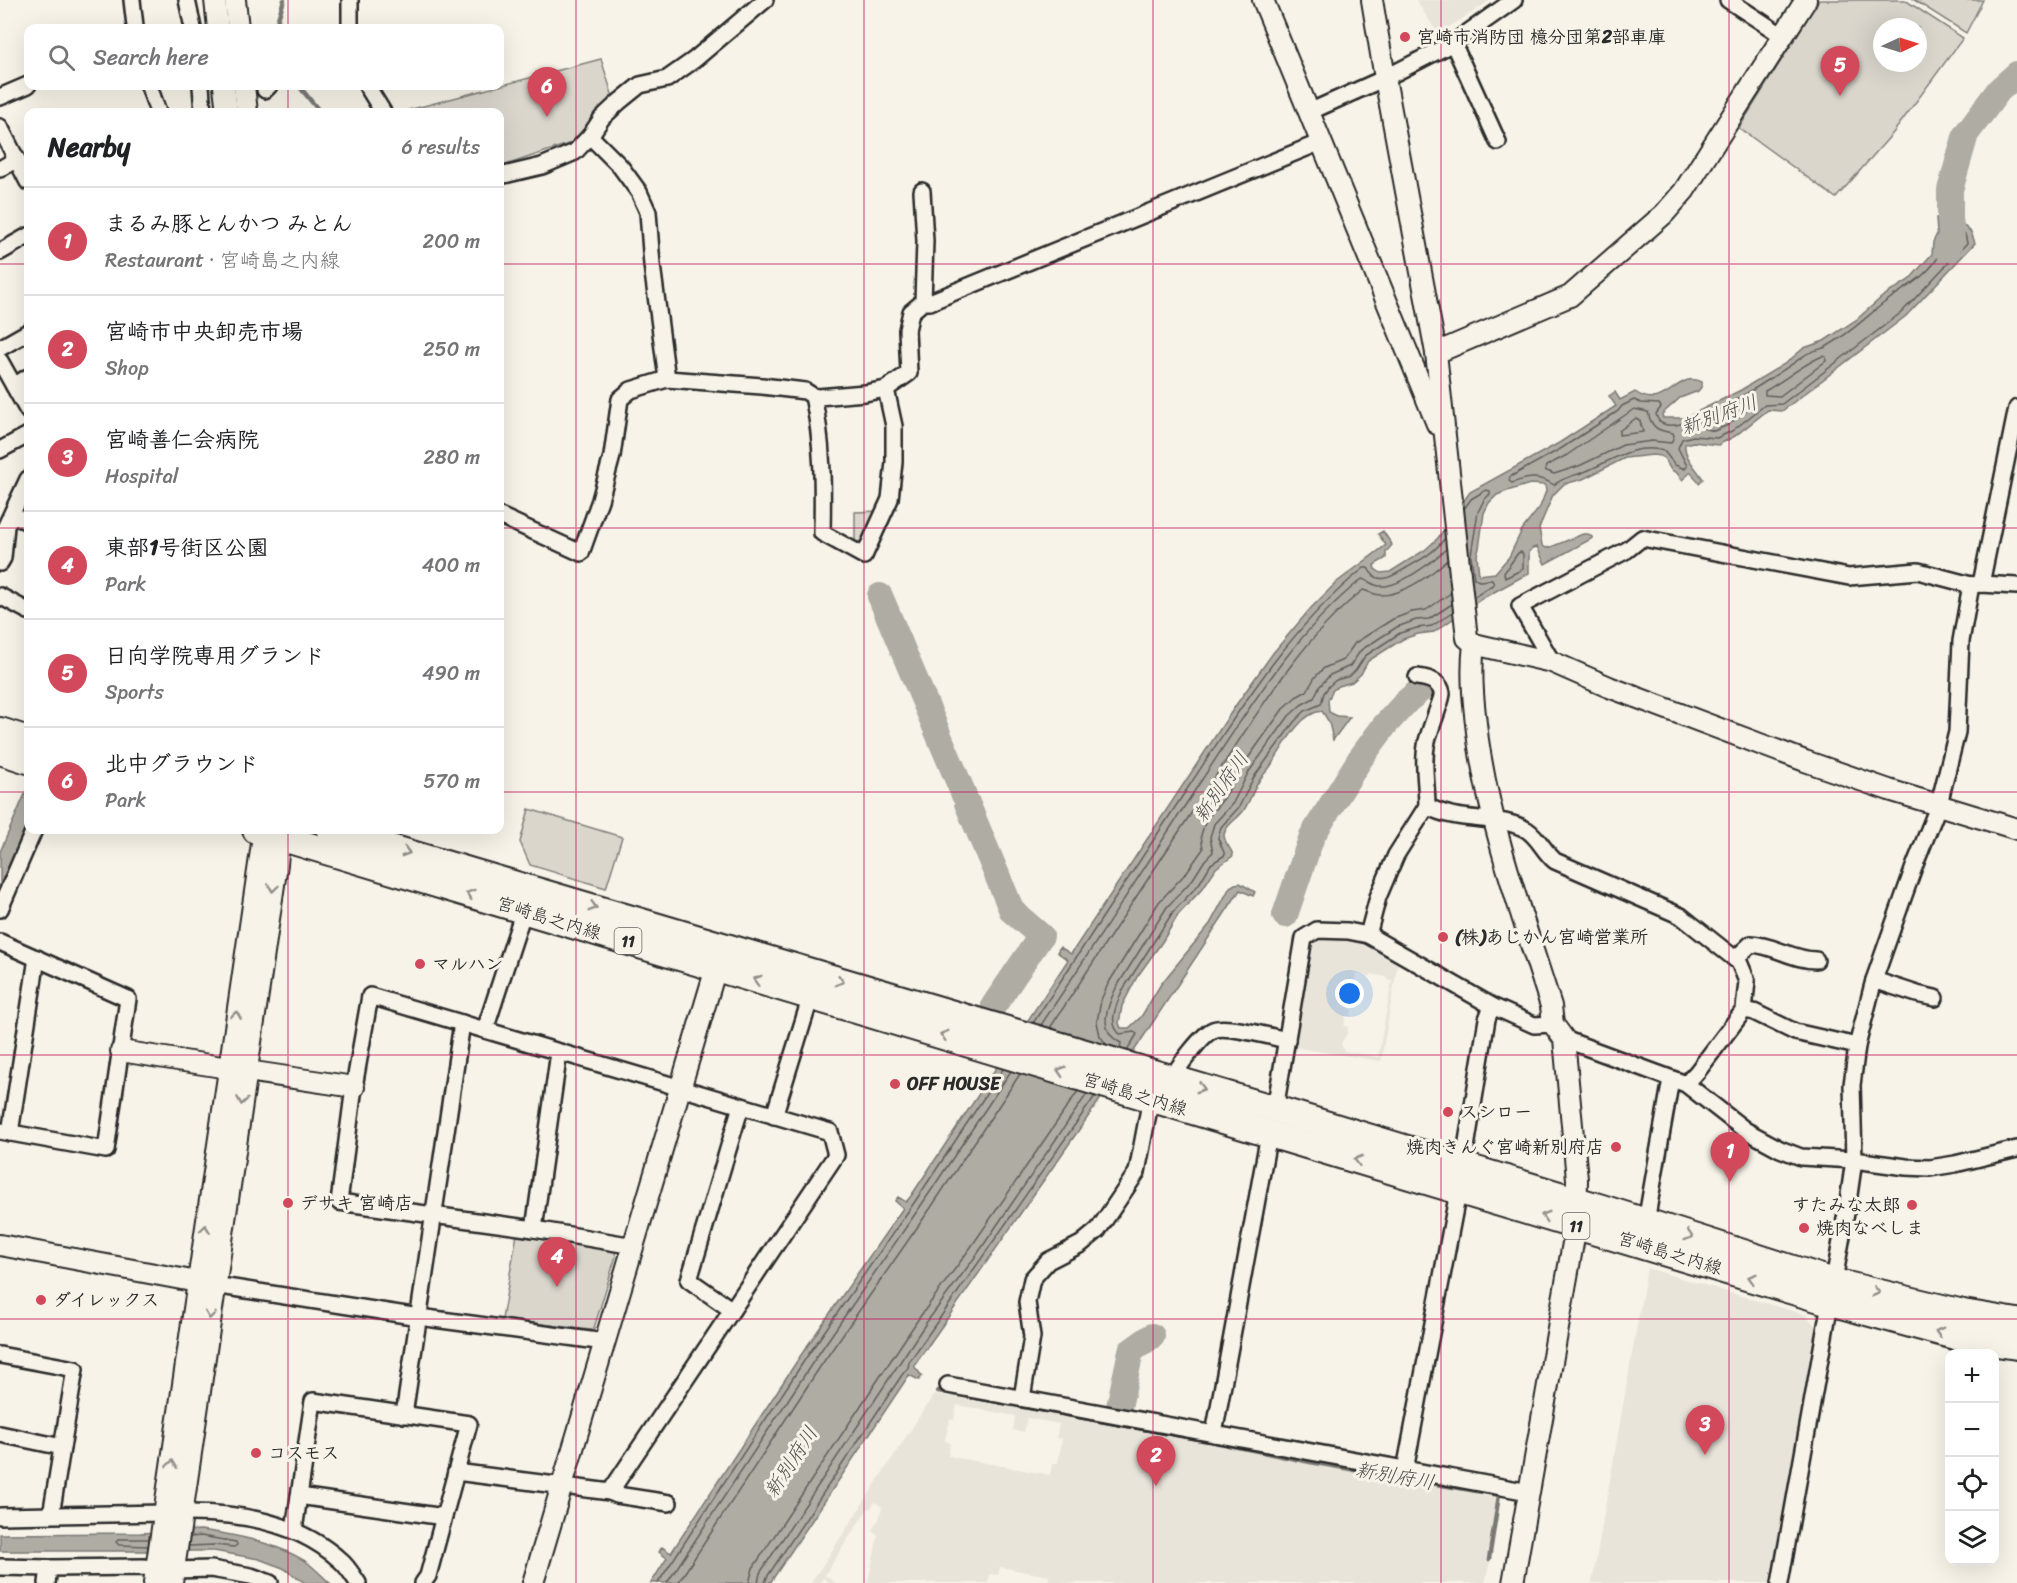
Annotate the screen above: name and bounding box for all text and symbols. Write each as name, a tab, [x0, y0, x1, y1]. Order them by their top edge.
north arrow	[1873, 18, 1927, 72]
place label: 宮崎市消防団 檍分団第2部車庫	[1417, 21, 1666, 53]
search box	[24, 24, 504, 90]
marker: 宮崎市消防団 檍分団第2部車庫	[1398, 30, 1412, 44]
text: Search here	[93, 38, 209, 77]
icon: search	[45, 41, 78, 74]
pin: 5	[1820, 46, 1860, 96]
pin: 6	[528, 68, 566, 117]
text: Nearby	[48, 124, 130, 170]
text: 6 results	[401, 130, 480, 165]
text: まるみ豚とんかつ みとん	[105, 204, 353, 243]
text: 1	[63, 224, 72, 259]
text: 200 m	[423, 224, 480, 259]
text: Restaurant · 宮崎島之内線	[105, 243, 340, 278]
text: 宮崎市中央卸売市場	[105, 312, 303, 351]
text: 2	[62, 332, 73, 367]
text: 250 m	[423, 332, 480, 367]
text: Shop	[105, 351, 149, 386]
water label: 新別府川	[1675, 385, 1763, 445]
text: 宮崎善仁会病院	[105, 420, 259, 459]
text: 3	[62, 440, 73, 475]
text: 280 m	[423, 440, 480, 475]
text: Hospital	[105, 459, 178, 494]
text: 東部1号街区公園	[105, 528, 268, 567]
text: 4	[61, 548, 74, 583]
text: 400 m	[422, 548, 480, 583]
text: Park	[105, 567, 146, 602]
text: 日向学院専用グランド	[105, 636, 325, 675]
text: 5	[61, 656, 74, 691]
text: 490 m	[422, 656, 480, 691]
text: Sports	[105, 675, 164, 710]
text: 北中グラウンド	[105, 744, 259, 783]
water label: 新別府川	[1184, 744, 1258, 830]
text: 6	[62, 764, 73, 799]
text: 570 m	[423, 764, 480, 799]
text: Park	[105, 783, 146, 818]
one-way arrow	[400, 845, 411, 857]
one-way arrow	[268, 883, 280, 892]
street label: 宮崎島之内線	[493, 887, 605, 949]
one-way arrow	[465, 889, 476, 901]
one-way arrow	[587, 900, 598, 912]
place label: (株)あじかん宮崎営業所	[1455, 921, 1648, 953]
road number: 11	[614, 928, 642, 954]
marker: (株)あじかん宮崎営業所	[1436, 930, 1450, 944]
place label: マルハン	[432, 948, 503, 980]
marker: マルハン	[413, 957, 427, 971]
one-way arrow	[834, 974, 845, 986]
one-way arrow	[752, 975, 763, 987]
your location	[1335, 979, 1364, 1008]
one-way arrow	[230, 1011, 242, 1020]
one-way arrow	[939, 1030, 950, 1042]
street label: 宮崎島之内線	[1079, 1063, 1191, 1125]
one-way arrow	[1056, 1066, 1067, 1078]
place label: OFF HOUSE	[907, 1068, 1002, 1100]
marker: OFF HOUSE	[888, 1077, 902, 1091]
one-way arrow	[1195, 1081, 1206, 1093]
one-way arrow	[236, 1096, 249, 1106]
place label: スシロー	[1460, 1096, 1532, 1128]
marker: スシロー	[1441, 1105, 1455, 1119]
place label: 焼肉きんぐ宮崎新別府店	[1406, 1131, 1604, 1163]
pin: 1	[1710, 1132, 1750, 1182]
marker: 焼肉きんぐ宮崎新別府店	[1609, 1140, 1623, 1154]
one-way arrow	[1353, 1155, 1364, 1167]
place label: デサキ 宮崎店	[300, 1187, 413, 1219]
place label: すたみな太郎	[1792, 1189, 1900, 1221]
marker: デサキ 宮崎店	[281, 1196, 295, 1210]
marker: すたみな太郎	[1905, 1198, 1919, 1212]
one-way arrow	[1540, 1211, 1551, 1223]
place label: 焼肉なべしま	[1816, 1212, 1924, 1244]
road number: 11	[1562, 1213, 1590, 1239]
marker: 焼肉なべしま	[1797, 1221, 1811, 1235]
street label: 宮崎島之内線	[1614, 1222, 1726, 1284]
one-way arrow	[199, 1224, 211, 1234]
one-way arrow	[1683, 1229, 1694, 1241]
pin: 4	[538, 1238, 576, 1287]
one-way arrow	[1747, 1273, 1758, 1285]
place label: ダイレックス	[53, 1284, 159, 1316]
one-way arrow	[1871, 1285, 1881, 1298]
marker: ダイレックス	[34, 1293, 48, 1307]
one-way arrow	[204, 1310, 217, 1319]
one-way arrow	[1934, 1327, 1945, 1339]
map controls	[1945, 1349, 1999, 1565]
button: +	[1945, 1349, 1999, 1403]
button: −	[1945, 1403, 1999, 1457]
pin: 3	[1686, 1406, 1724, 1455]
water label: 新別府川	[755, 1419, 827, 1505]
pin: 2	[1136, 1436, 1176, 1486]
place label: コスモス	[268, 1437, 339, 1469]
marker: コスモス	[249, 1446, 263, 1460]
water label: 新別府川	[1353, 1452, 1437, 1500]
button: locate	[1945, 1457, 1999, 1511]
one-way arrow	[165, 1459, 177, 1468]
button: layers	[1945, 1511, 1999, 1565]

